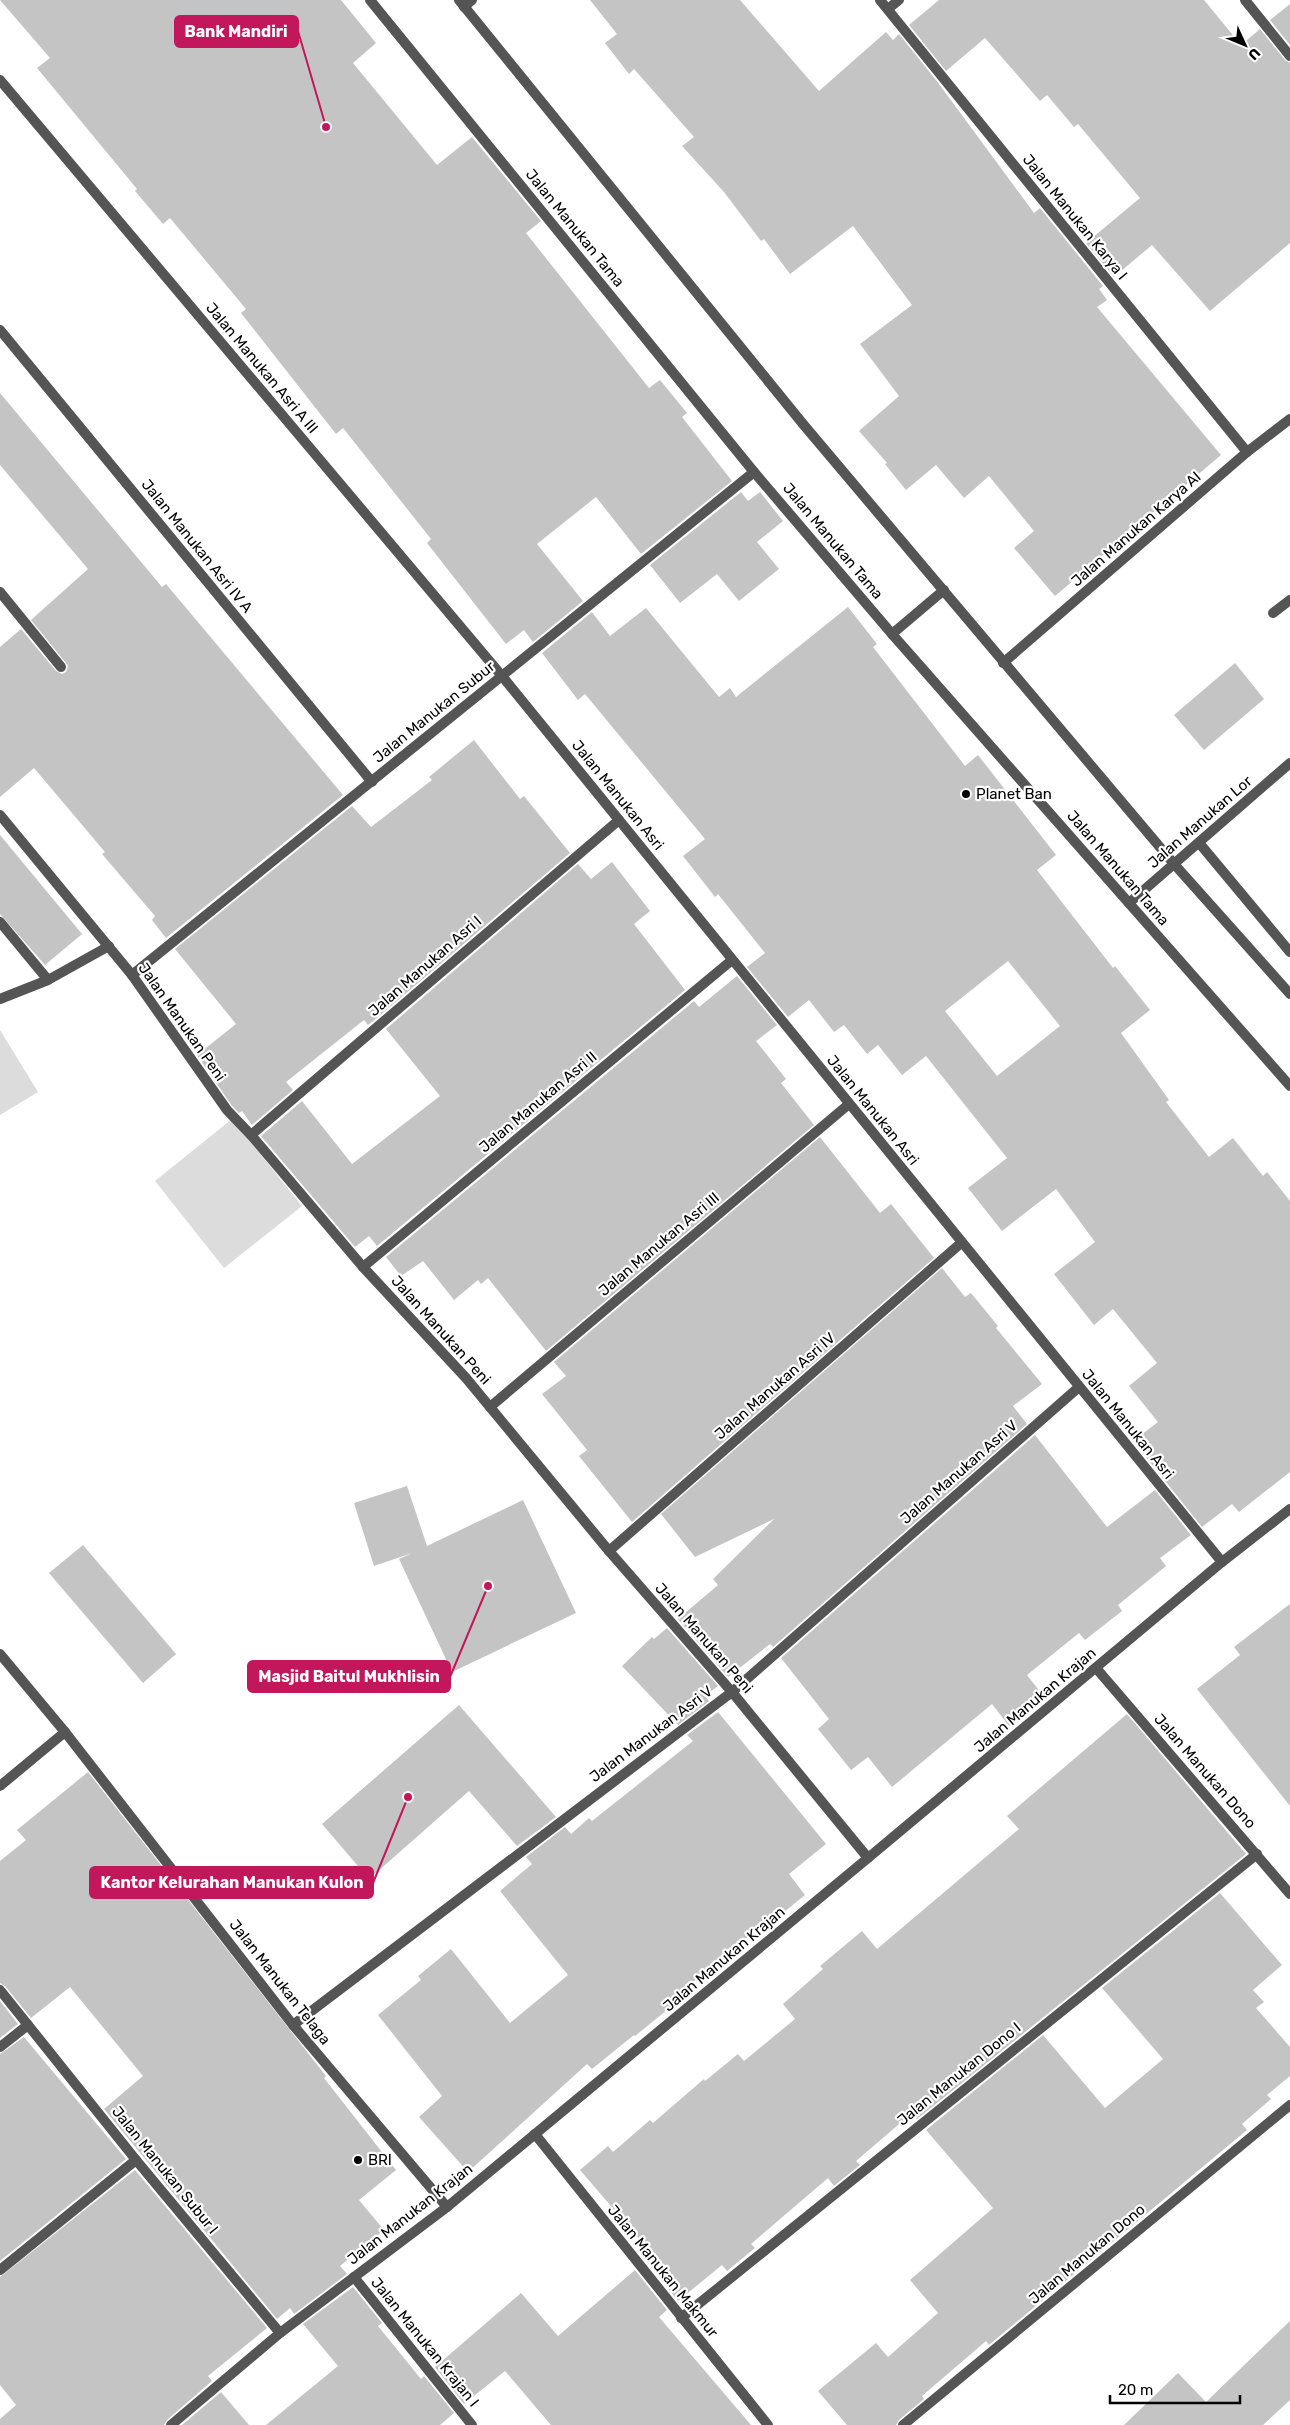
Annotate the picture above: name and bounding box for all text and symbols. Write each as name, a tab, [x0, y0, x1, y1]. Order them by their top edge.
callout: Bank Mandiri	[175, 16, 298, 47]
north arrow	[1220, 20, 1270, 70]
text: Bank Mandiri	[184, 22, 288, 41]
text: U	[1244, 44, 1264, 63]
street label: Jalan Manukan Karya I	[1019, 151, 1131, 283]
street label: Jalan Manukan Tama	[522, 166, 628, 290]
street label: Jalan Manukan Asri A III	[202, 299, 322, 437]
street label: Jalan Manukan Karya AI	[1067, 468, 1205, 590]
street label: Jalan Manukan Asri IV A	[138, 476, 256, 616]
street label: Jalan Manukan Tama	[779, 479, 887, 603]
street label: Jalan Manukan Subur	[370, 657, 499, 767]
street label: Jalan Manukan Asri	[568, 736, 668, 854]
street label: Jalan Manukan Lor	[1144, 772, 1256, 872]
place label: Planet Ban	[976, 785, 1052, 803]
marker: Planet Ban	[960, 788, 972, 800]
street label: Jalan Manukan Tama	[1063, 807, 1173, 929]
street label: Jalan Manukan Asri I	[365, 912, 485, 1020]
street label: Jalan Manukan Peni	[134, 959, 230, 1085]
street label: Jalan Manukan Asri II	[476, 1048, 600, 1156]
street label: Jalan Manukan Asri	[823, 1051, 923, 1169]
street label: Jalan Manukan Asri III	[595, 1188, 723, 1300]
street label: Jalan Manukan Peni	[387, 1272, 495, 1388]
street label: Jalan Manukan Asri IV	[711, 1329, 839, 1443]
street label: Jalan Manukan Asri	[1078, 1365, 1178, 1483]
street label: Jalan Manukan Asri V	[897, 1416, 1021, 1528]
street label: Jalan Manukan Peni	[651, 1579, 757, 1697]
street label: Jalan Manukan Krajan	[970, 1644, 1100, 1756]
callout: Masjid Baitul Mukhlisin	[248, 1661, 450, 1692]
text: Masjid Baitul Mukhlisin	[258, 1667, 440, 1686]
street label: Jalan Manukan Asri V	[586, 1682, 716, 1786]
street label: Jalan Manukan Dono	[1150, 1710, 1260, 1832]
callout: Kantor Kelurahan Manukan Kulon	[90, 1867, 373, 1898]
text: Kantor Kelurahan Manukan Kulon	[100, 1873, 364, 1892]
street label: Jalan Manukan Krajan	[659, 1903, 789, 2015]
street label: Jalan Manukan Telaga	[226, 1916, 334, 2048]
street label: Jalan Manukan Dono I	[894, 2019, 1024, 2129]
street label: Jalan Manukan Subur I	[108, 2103, 222, 2237]
place label: BRI	[368, 2151, 392, 2169]
marker: BRI	[352, 2154, 364, 2166]
street label: Jalan Manukan Krajan	[344, 2160, 476, 2268]
street label: Jalan Manukan Dono	[1025, 2200, 1149, 2308]
street label: Jalan Manukan Makmur	[604, 2201, 722, 2341]
street label: Jalan Manukan Krajan I	[367, 2274, 483, 2410]
scale bar	[1110, 2372, 1240, 2404]
text: 20 m	[1118, 2381, 1153, 2399]

